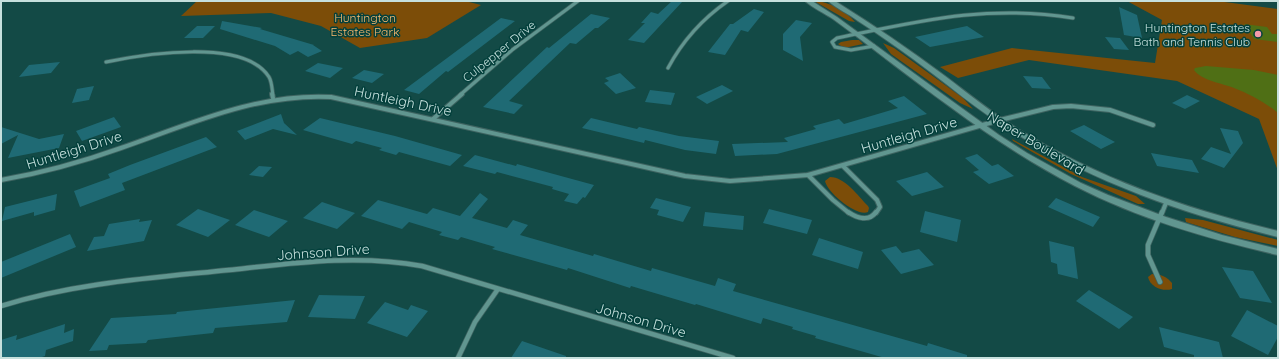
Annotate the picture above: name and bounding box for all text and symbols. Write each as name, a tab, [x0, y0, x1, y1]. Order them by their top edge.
park label: Huntington Estates Park	[331, 10, 399, 39]
street label: Culpepper Drive	[459, 17, 539, 85]
place label: Huntington Estates Bath and Tennis Club	[1133, 20, 1250, 49]
marker: Huntington Estates Bath and Tennis Club	[1253, 29, 1263, 39]
street label: Huntleigh Drive	[353, 82, 453, 120]
street label: Naper Boulevard	[984, 107, 1088, 179]
street label: Huntleigh Drive	[859, 113, 959, 157]
street label: Huntleigh Drive	[24, 127, 124, 173]
street label: Johnson Drive	[276, 240, 370, 264]
street label: Johnson Drive	[594, 299, 688, 342]

